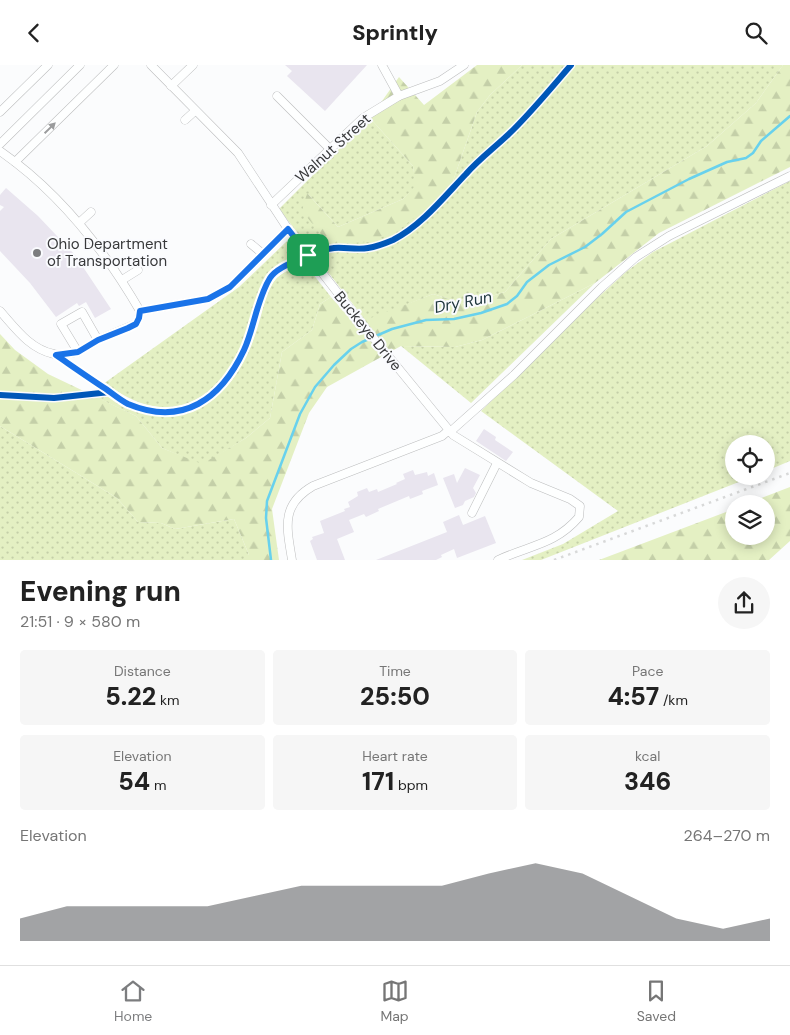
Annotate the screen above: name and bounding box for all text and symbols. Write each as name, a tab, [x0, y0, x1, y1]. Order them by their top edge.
text: Sprintly	[352, 18, 438, 47]
icon: back	[20, 19, 48, 47]
icon: search	[742, 19, 770, 47]
street label: Walnut Street	[291, 109, 375, 187]
one-way arrow	[44, 122, 56, 134]
place label: Ohio Department of Transportation	[47, 234, 168, 271]
pin	[287, 234, 329, 276]
icon: arrive	[294, 241, 322, 269]
marker: Ohio Department of Transportation	[31, 247, 43, 259]
water label: Dry Run	[432, 286, 494, 318]
street label: Buckeye Drive	[330, 287, 406, 375]
map controls	[725, 435, 775, 545]
button: locate	[725, 435, 775, 485]
button: layers	[725, 495, 775, 545]
text: Evening run	[20, 573, 181, 610]
button: share	[718, 577, 770, 629]
text: 21:51 · 9 × 580 m	[20, 611, 140, 632]
text: Distance	[114, 662, 171, 680]
text: Time	[379, 662, 411, 680]
text: Pace	[632, 662, 663, 680]
text: 5.22	[105, 680, 156, 713]
text: 25:50	[360, 680, 430, 713]
text: 4:57	[607, 680, 659, 713]
text: km	[156, 691, 179, 709]
text: /km	[659, 691, 688, 709]
text: Elevation	[113, 747, 172, 765]
text: Heart rate	[362, 747, 428, 765]
text: kcal	[635, 747, 660, 765]
text: 54	[118, 765, 150, 798]
text: 171	[362, 765, 394, 798]
text: 346	[624, 765, 671, 798]
text: m	[150, 776, 166, 794]
text: bpm	[394, 776, 428, 794]
text: Elevation	[20, 825, 87, 846]
text: 264–270 m	[684, 825, 770, 846]
tab: Home	[114, 977, 152, 1025]
tab: Map	[380, 977, 409, 1025]
tab: Saved	[637, 977, 676, 1025]

